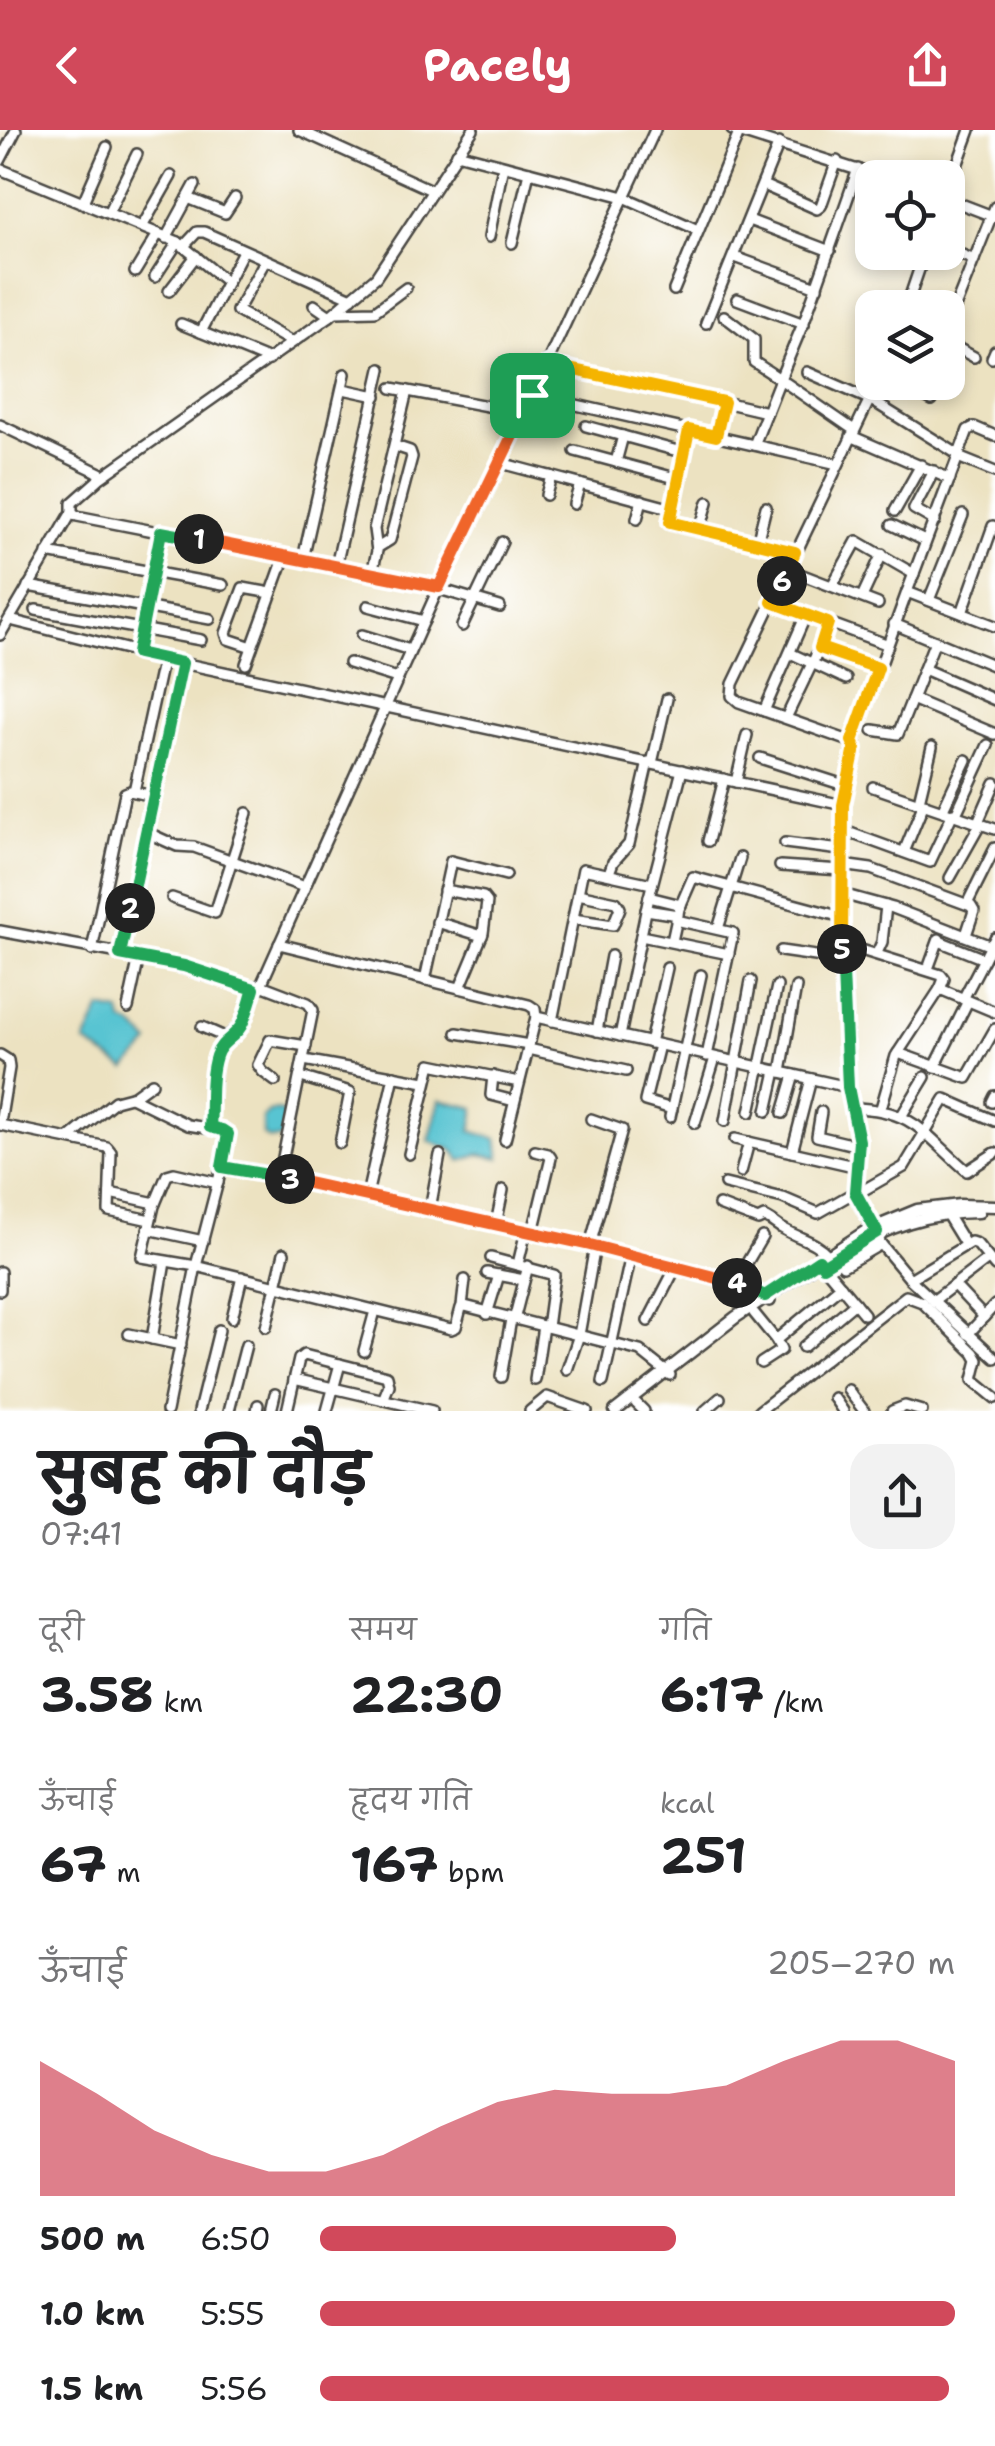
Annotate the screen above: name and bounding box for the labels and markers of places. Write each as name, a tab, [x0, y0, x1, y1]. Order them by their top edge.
pin	[490, 353, 575, 438]
pin: 1	[174, 514, 224, 564]
pin: 6	[757, 556, 807, 606]
pin: 2	[105, 883, 155, 933]
pin: 5	[817, 924, 867, 974]
pin: 3	[265, 1154, 315, 1204]
pin: 4	[712, 1258, 762, 1308]

